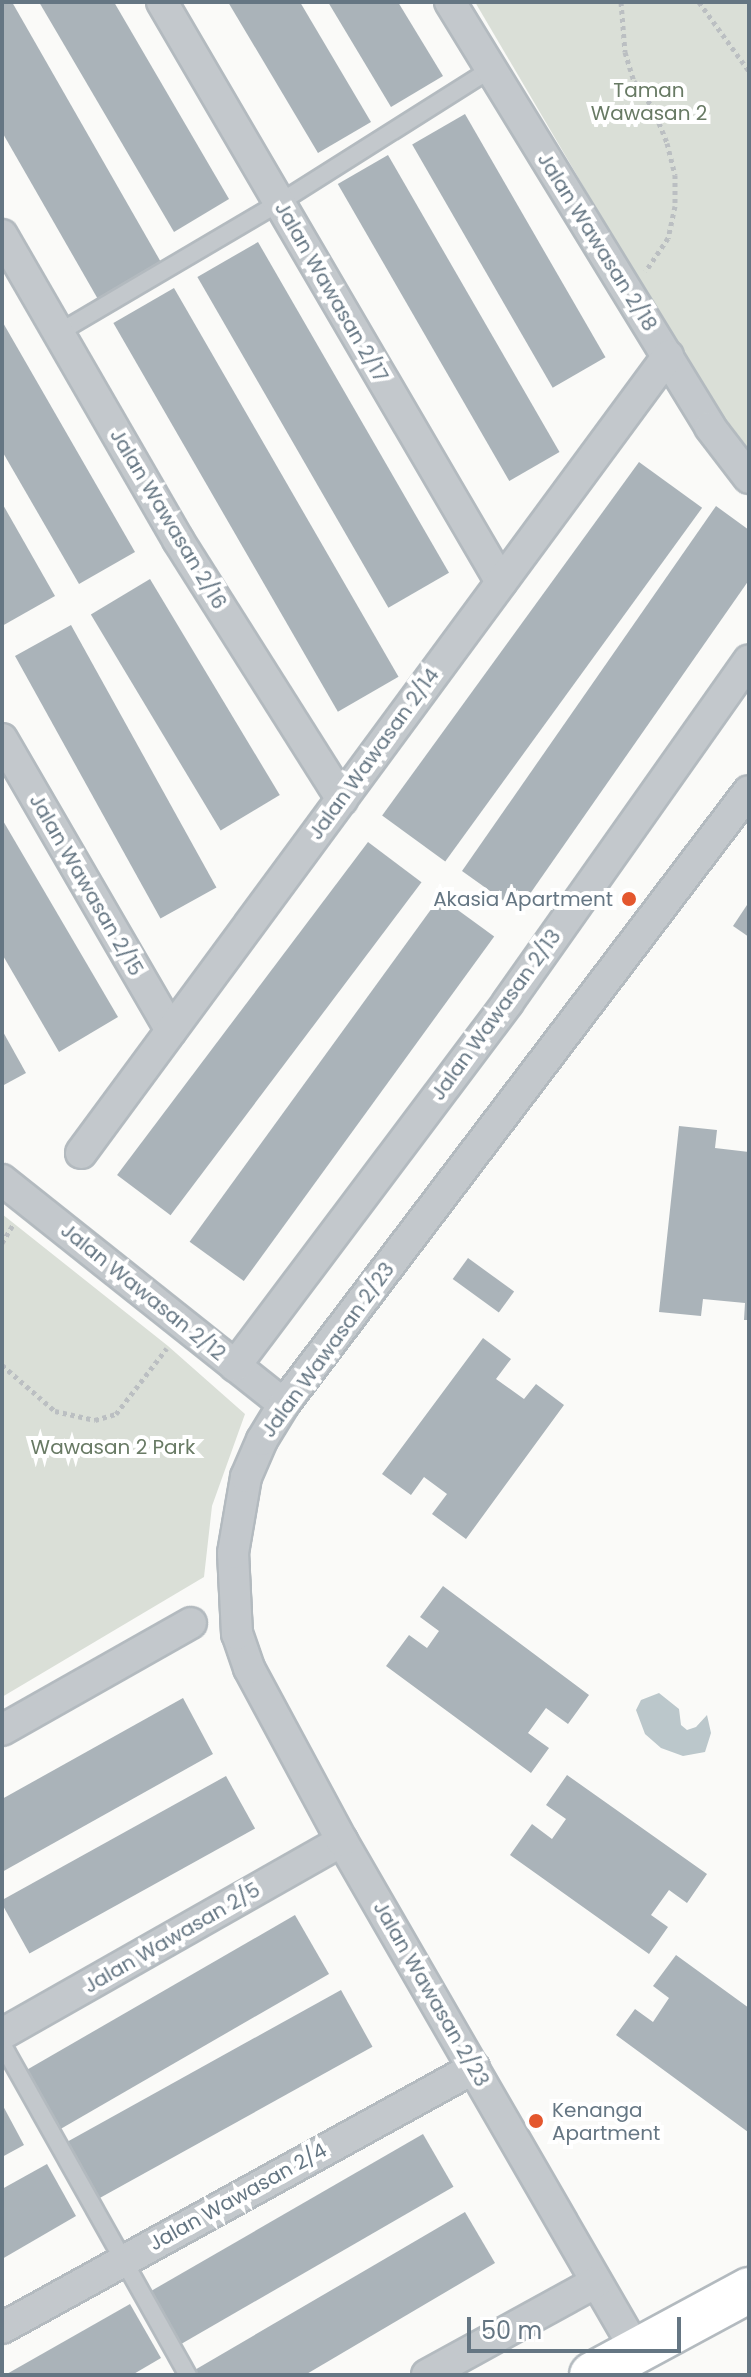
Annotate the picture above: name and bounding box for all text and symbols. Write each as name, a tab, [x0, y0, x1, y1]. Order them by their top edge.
park label: Taman Wawasan 2	[591, 78, 707, 125]
street label: Jalan Wawasan 2/18	[532, 148, 662, 336]
street label: Jalan Wawasan 2/17	[270, 198, 392, 386]
street label: Jalan Wawasan 2/16	[105, 425, 231, 613]
street label: Jalan Wawasan 2/14	[304, 664, 444, 844]
street label: Jalan Wawasan 2/15	[24, 790, 148, 980]
place label: Akasia Apartment	[433, 887, 613, 911]
marker: Akasia Apartment	[620, 890, 638, 908]
street label: Jalan Wawasan 2/13	[426, 925, 566, 1105]
street label: Jalan Wawasan 2/12	[56, 1218, 230, 1366]
street label: Jalan Wawasan 2/23	[257, 1258, 399, 1442]
park label: Wawasan 2 Park	[31, 1435, 195, 1459]
street label: Jalan Wawasan 2/5	[80, 1878, 264, 1998]
street label: Jalan Wawasan 2/23	[368, 1897, 494, 2091]
place label: Kenanga Apartment	[552, 2098, 660, 2145]
marker: Kenanga Apartment	[527, 2112, 545, 2130]
street label: Jalan Wawasan 2/4	[145, 2138, 331, 2256]
scale bar	[471, 2301, 685, 2351]
text: 50 m	[481, 2314, 542, 2347]

